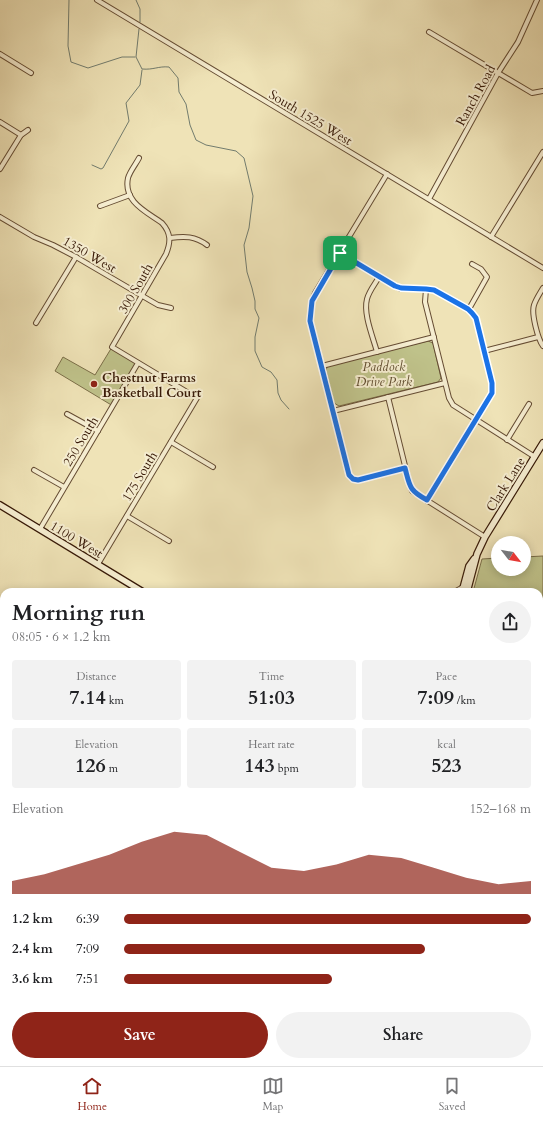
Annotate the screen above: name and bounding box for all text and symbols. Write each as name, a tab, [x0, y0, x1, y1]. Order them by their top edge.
street label: Ranch Road	[452, 62, 500, 129]
street label: South 1525 West	[265, 86, 356, 150]
street label: 1350 West	[60, 232, 119, 277]
pin	[323, 236, 357, 270]
icon: arrive	[329, 242, 351, 264]
street label: 300 South	[114, 260, 158, 317]
park label: Paddock Drive Park	[356, 358, 413, 391]
place label: Chestnut Farms Basketball Court	[102, 369, 202, 402]
marker: Chestnut Farms Basketball Court	[89, 379, 99, 389]
street label: 250 South	[59, 413, 103, 470]
street label: 175 South	[118, 448, 162, 505]
street label: Clark Lane	[482, 454, 530, 515]
street label: 1100 West	[47, 517, 106, 563]
north arrow	[491, 536, 531, 576]
map controls	[491, 536, 531, 576]
text: Morning run	[12, 598, 145, 628]
button: share	[489, 601, 531, 643]
text: 08:05 · 6 × 1.2 km	[12, 628, 111, 646]
text: Distance	[76, 669, 117, 684]
text: Time	[259, 669, 284, 684]
text: Pace	[436, 669, 457, 684]
text: 7.14	[69, 684, 106, 711]
text: 51:03	[248, 684, 295, 711]
text: 7:09	[417, 684, 454, 711]
text: km	[106, 693, 124, 708]
text: /km	[454, 693, 476, 708]
text: Elevation	[75, 737, 118, 752]
text: Heart rate	[248, 737, 295, 752]
text: kcal	[437, 737, 456, 752]
text: 126	[75, 752, 106, 779]
text: 143	[244, 752, 275, 779]
text: 523	[431, 752, 462, 779]
text: m	[106, 761, 118, 776]
text: bpm	[275, 761, 299, 776]
text: Elevation	[12, 800, 64, 818]
text: 152–168 m	[469, 800, 531, 818]
text: 1.2 km	[12, 910, 53, 928]
text: 6:39	[76, 910, 99, 928]
text: 2.4 km	[12, 940, 53, 958]
text: 7:09	[76, 940, 99, 958]
text: 3.6 km	[12, 970, 53, 988]
text: 7:51	[76, 970, 99, 988]
button: Save	[12, 1012, 268, 1058]
button: Share	[276, 1012, 531, 1058]
tab: Home	[77, 1075, 107, 1114]
tab: Map	[262, 1075, 284, 1114]
tab: Saved	[439, 1075, 466, 1114]

